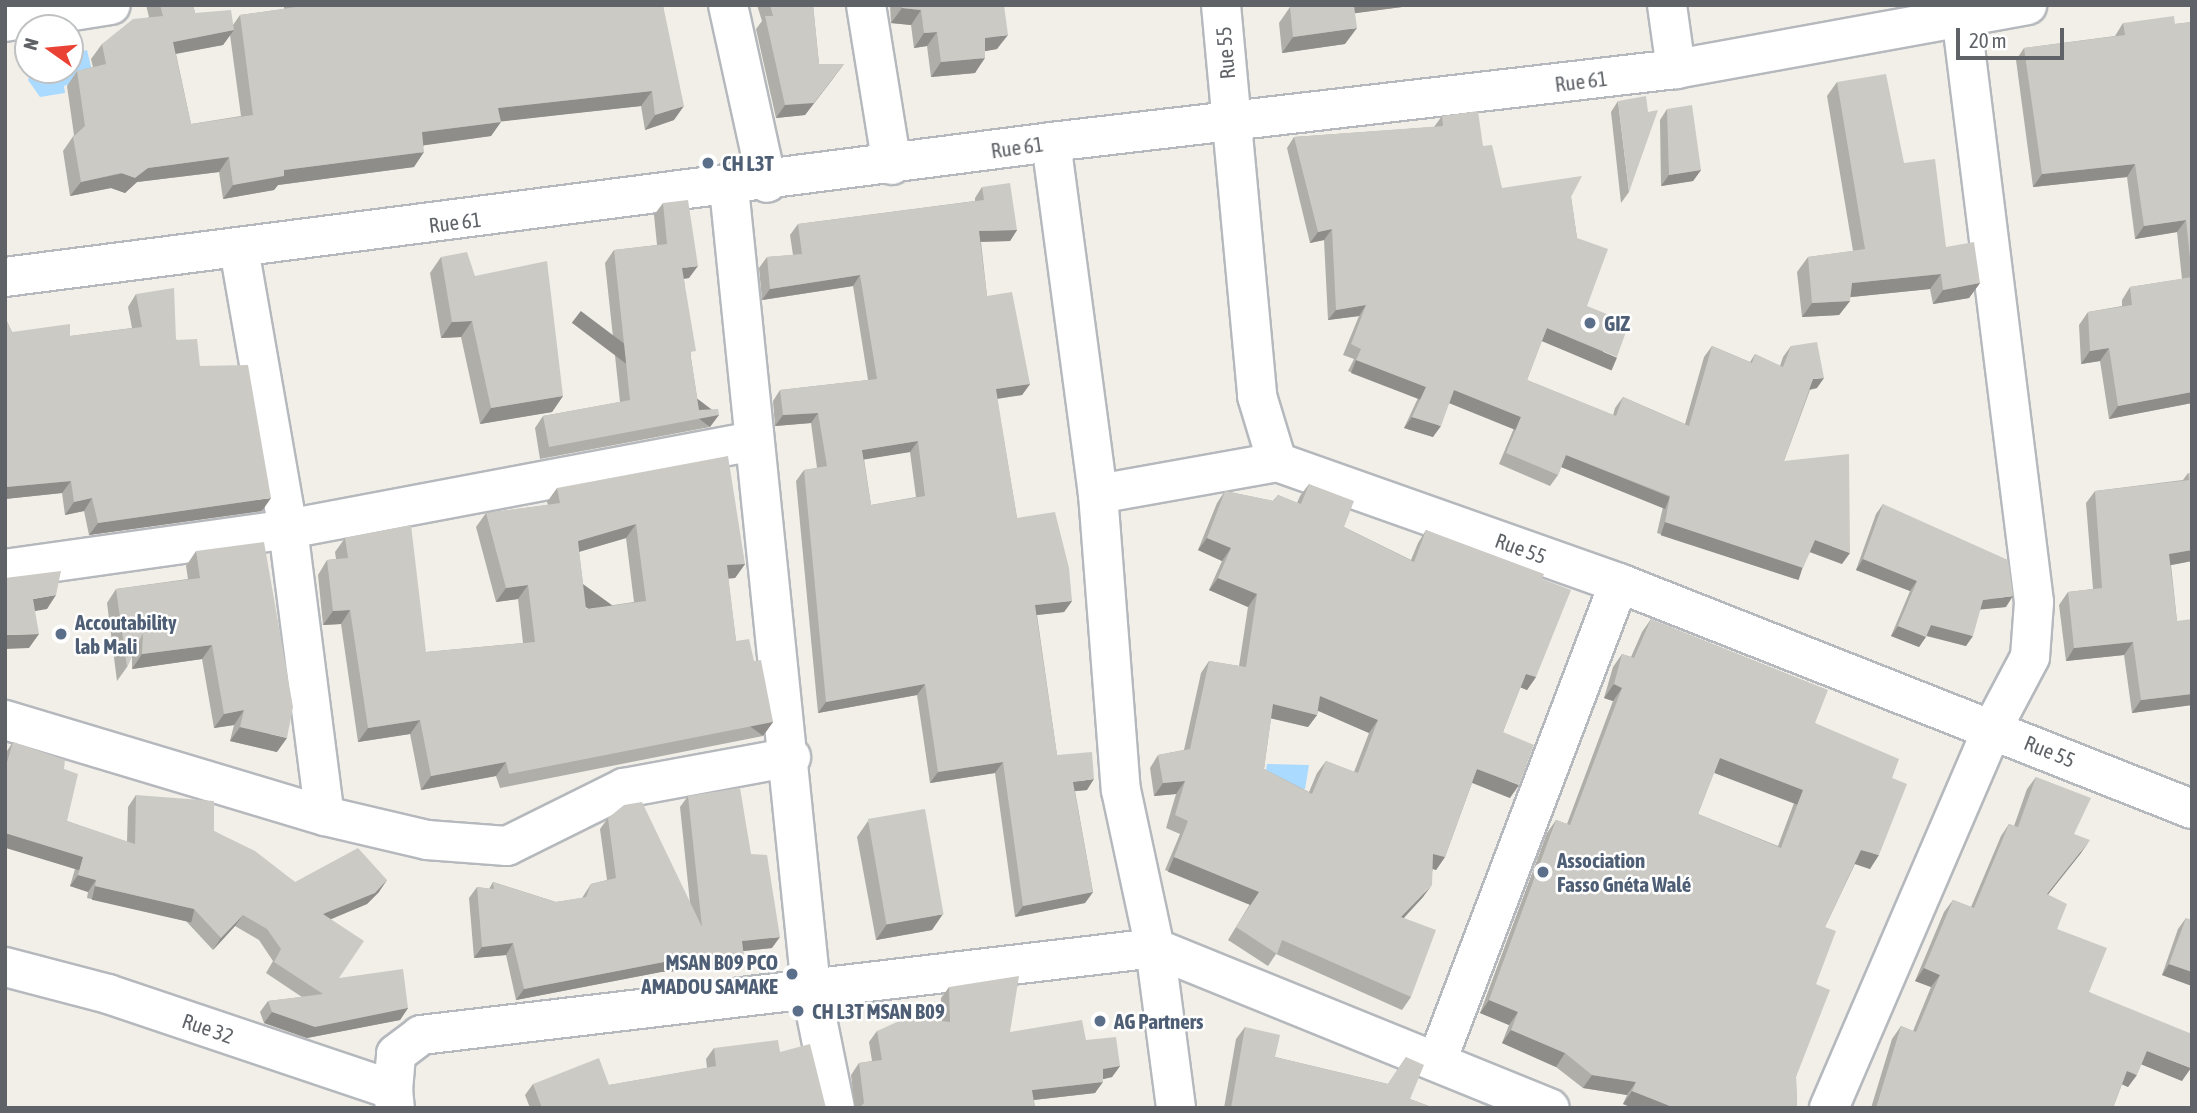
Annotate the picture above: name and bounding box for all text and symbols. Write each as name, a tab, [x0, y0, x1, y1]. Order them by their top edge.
north arrow	[14, 14, 84, 84]
scale bar	[1959, 14, 2068, 58]
street label: Rue 55	[1210, 26, 1240, 80]
text: 20 m	[1969, 28, 2007, 52]
text: N	[19, 36, 43, 52]
street label: Rue 61	[1553, 65, 1609, 97]
street label: Rue 61	[989, 131, 1045, 163]
place label: CH L3T	[722, 150, 774, 176]
marker: CH L3T	[700, 155, 716, 171]
street label: Rue 61	[427, 206, 483, 238]
place label: GIZ	[1604, 310, 1630, 336]
marker: GIZ	[1582, 315, 1598, 331]
street label: Rue 55	[1492, 527, 1550, 569]
place label: Accoutability lab Mali	[75, 609, 177, 659]
marker: Accoutability lab Mali	[53, 626, 69, 642]
street label: Rue 55	[2021, 729, 2079, 773]
place label: Association Fasso Gnéta Walé	[1557, 847, 1691, 897]
marker: Association Fasso Gnéta Walé	[1535, 864, 1551, 880]
place label: MSAN B09 PCO AMADOU SAMAKE	[641, 949, 778, 999]
marker: MSAN B09 PCO AMADOU SAMAKE	[784, 966, 800, 982]
place label: CH L3T MSAN B09	[812, 998, 945, 1024]
marker: CH L3T MSAN B09	[790, 1003, 806, 1019]
street label: Rue 32	[179, 1007, 237, 1049]
place label: AG Partners	[1114, 1008, 1203, 1034]
marker: AG Partners	[1092, 1013, 1108, 1029]

